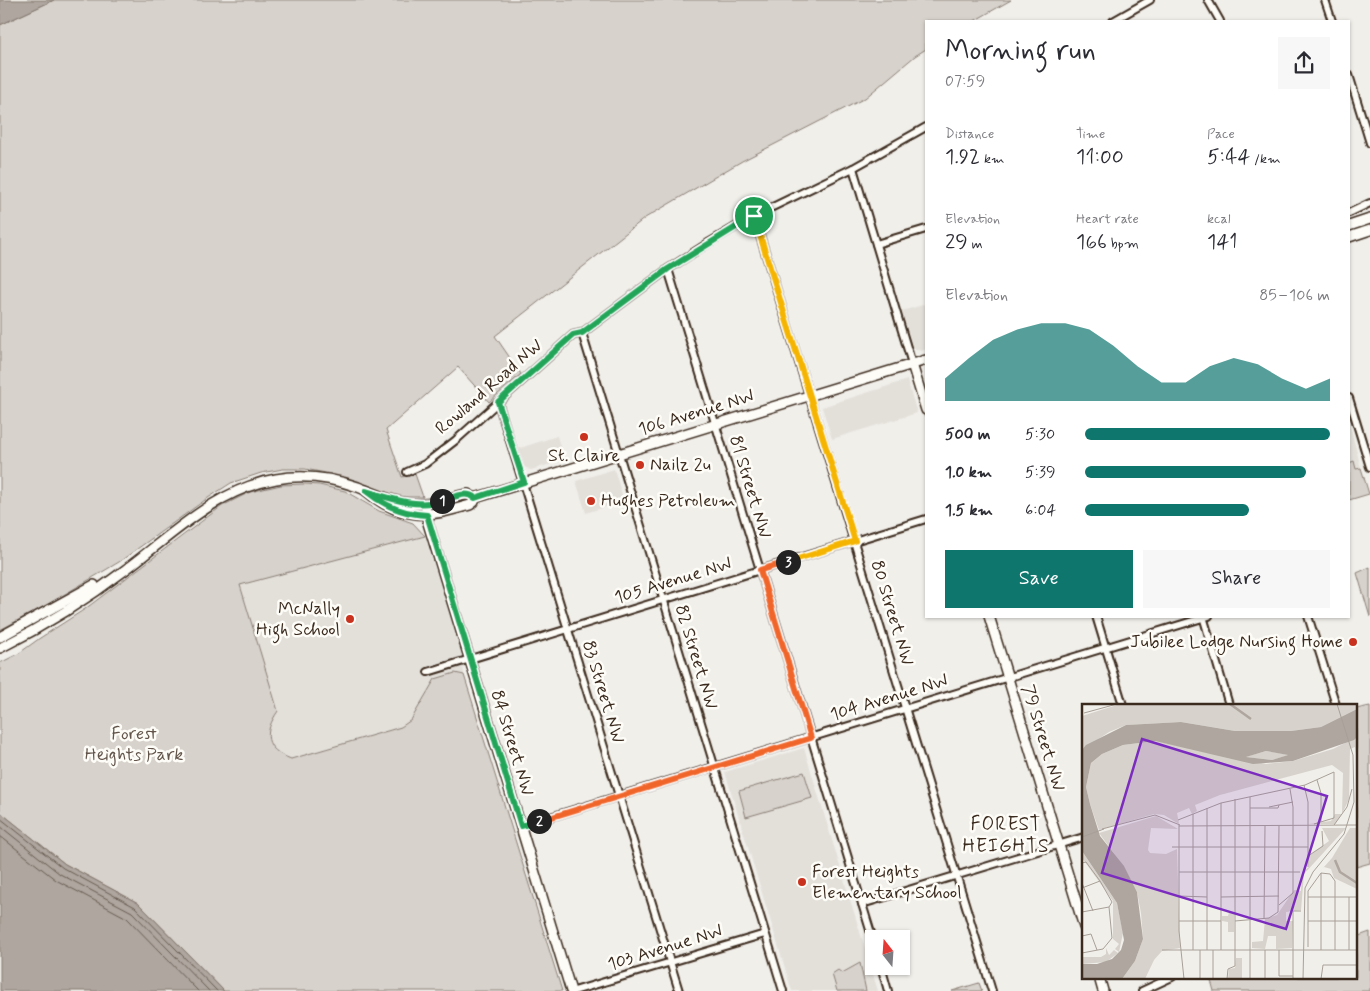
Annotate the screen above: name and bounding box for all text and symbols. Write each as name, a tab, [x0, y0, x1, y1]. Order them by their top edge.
text: Morning run	[945, 33, 1096, 70]
button: share	[1278, 37, 1330, 89]
text: 07:59	[945, 71, 985, 92]
text: Distance	[945, 125, 994, 143]
text: Time	[1076, 125, 1105, 143]
text: Pace	[1207, 125, 1235, 143]
text: 1.92	[945, 143, 980, 171]
text: 11:00	[1076, 143, 1124, 171]
text: 5:44	[1207, 143, 1250, 171]
text: km	[980, 150, 1004, 168]
text: /km	[1250, 150, 1281, 168]
pin	[733, 195, 775, 237]
icon: arrive	[740, 202, 768, 230]
text: Elevation	[945, 210, 1000, 228]
text: Heart rate	[1076, 210, 1139, 228]
text: kcal	[1207, 210, 1231, 228]
text: 29	[945, 228, 968, 256]
text: 166	[1076, 228, 1107, 256]
text: 141	[1207, 228, 1237, 256]
text: m	[968, 235, 983, 253]
text: bpm	[1107, 235, 1139, 253]
text: Elevation	[945, 285, 1008, 306]
text: 85–106 m	[1259, 285, 1330, 306]
street label: Rowland Road NW	[430, 334, 548, 440]
street label: 106 Avenue NW	[635, 384, 757, 442]
text: 500 m	[945, 424, 990, 445]
text: 5:30	[1025, 424, 1055, 445]
marker: St. Claire	[578, 431, 590, 443]
street label: 81 Street NW	[723, 433, 777, 541]
place label: St. Claire	[548, 444, 620, 468]
place label: Nailz 2u	[650, 453, 711, 477]
marker: Nailz 2u	[634, 459, 646, 471]
text: 1.0 km	[945, 462, 992, 483]
text: 5:39	[1025, 462, 1056, 483]
pin: 1	[430, 488, 454, 514]
place label: Hughes Petroleum	[601, 489, 735, 515]
text: 1	[439, 492, 446, 510]
marker: Hughes Petroleum	[585, 495, 597, 507]
text: 1.5 km	[945, 500, 993, 521]
text: 6:04	[1025, 500, 1056, 521]
pin: 3	[776, 550, 800, 574]
button: Save	[945, 550, 1133, 608]
button: Share	[1143, 550, 1330, 608]
street label: 105 Avenue NW	[611, 552, 735, 610]
text: 3	[785, 553, 792, 571]
street label: 80 Street NW	[865, 557, 919, 669]
place label: McNally High School	[256, 597, 340, 644]
street label: 82 Street NW	[669, 602, 723, 712]
marker: McNally High School	[344, 613, 356, 625]
place label: Jubilee Lodge Nursing Home	[1130, 630, 1343, 656]
marker: Jubilee Lodge Nursing Home	[1347, 636, 1359, 648]
street label: 83 Street NW	[576, 638, 630, 746]
street label: 104 Avenue NW	[827, 669, 951, 727]
street label: 79 Street NW	[1015, 682, 1071, 794]
street label: 84 Street NW	[484, 687, 540, 799]
inset map	[1082, 704, 1358, 978]
park label: Forest Heights Park	[85, 722, 183, 767]
pin: 2	[526, 808, 552, 834]
text: 2	[536, 812, 543, 830]
district label: FOREST HEIGHTS	[962, 812, 1050, 859]
place label: Forest Heights Elementary School	[812, 860, 962, 905]
marker: Forest Heights Elementary School	[796, 876, 808, 888]
street label: 103 Avenue NW	[605, 919, 725, 977]
north arrow	[865, 930, 910, 975]
map controls	[865, 930, 910, 975]

